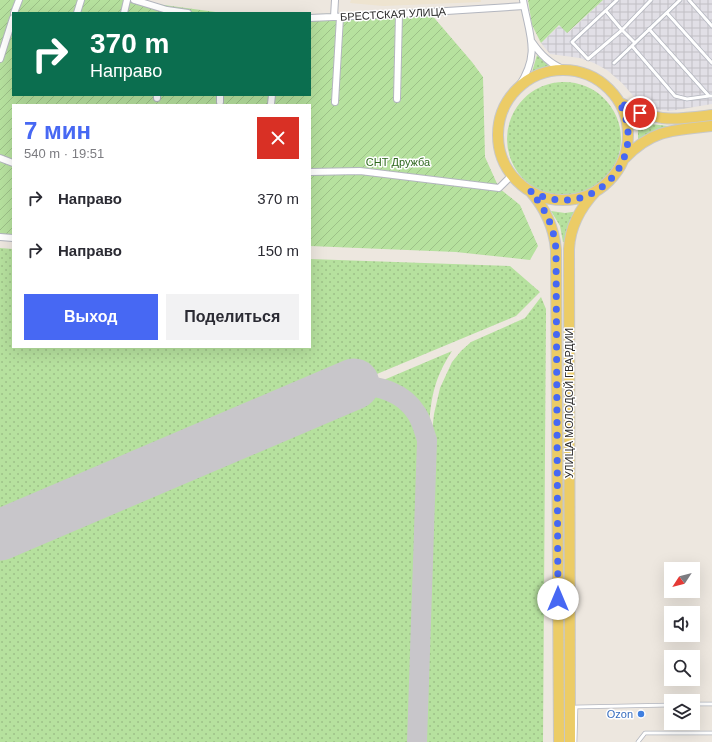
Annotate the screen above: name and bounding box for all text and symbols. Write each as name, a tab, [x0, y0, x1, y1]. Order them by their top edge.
street label: БРЕСТСКАЯ УЛИЦА	[340, 5, 447, 23]
icon: right	[24, 28, 76, 80]
text: 370 m	[90, 28, 169, 59]
text: Направо	[90, 61, 162, 81]
pin	[623, 96, 657, 130]
icon: arrive	[629, 102, 651, 124]
text: 7 мин	[24, 117, 91, 144]
button: close	[257, 117, 299, 159]
text: 540 m · 19:51	[24, 146, 104, 161]
park label: СНТ Дружба	[366, 156, 431, 168]
icon: right	[24, 187, 46, 209]
text: Направо	[58, 190, 122, 207]
text: 370 m	[257, 190, 299, 207]
icon: right	[24, 239, 46, 261]
text: Направо	[58, 242, 122, 259]
text: 150 m	[257, 242, 299, 259]
button: Выход	[24, 294, 158, 340]
button: Поделиться	[166, 294, 299, 340]
street label: УЛИЦА МОЛОДОЙ ГВАРДИИ	[563, 328, 575, 478]
north arrow	[664, 562, 700, 598]
map controls	[664, 562, 700, 730]
position arrow	[537, 578, 579, 620]
button: sound	[664, 606, 700, 642]
button: search	[664, 650, 700, 686]
button: layers	[664, 694, 700, 730]
place label: Ozon	[607, 708, 633, 720]
marker: Ozon	[636, 709, 646, 719]

